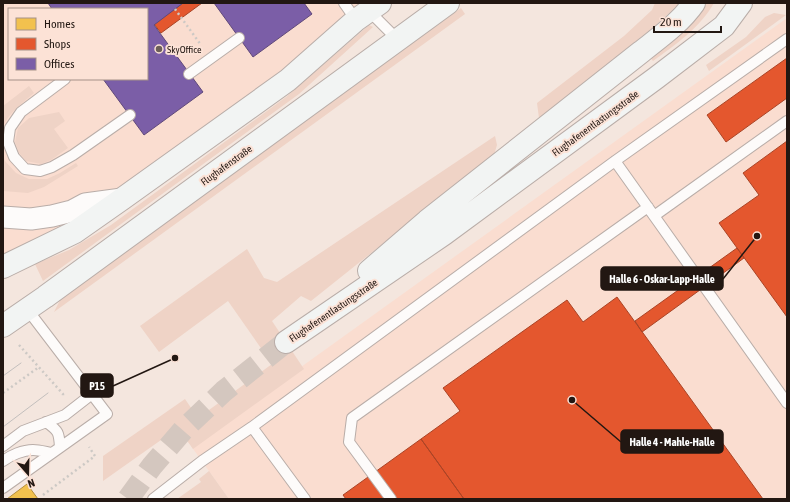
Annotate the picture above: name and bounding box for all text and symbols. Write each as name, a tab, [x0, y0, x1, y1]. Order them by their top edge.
legend	[8, 8, 148, 80]
scale bar	[654, 8, 721, 34]
text: 20 m	[660, 15, 682, 29]
text: Homes	[44, 17, 75, 31]
text: Shops	[44, 37, 70, 51]
marker: SkyOffice	[154, 44, 164, 54]
place label: SkyOffice	[167, 44, 202, 55]
text: Offices	[44, 57, 74, 71]
street label: Flughafenentlastungsstraße	[550, 88, 641, 158]
street label: Flughafenstraße	[199, 143, 254, 188]
callout: Halle 6 - Oskar-Lapp-Halle	[601, 267, 723, 290]
text: Halle 6 - Oskar-Lapp-Halle	[609, 273, 715, 285]
street label: Flughafenentlastungsstraße	[287, 277, 380, 344]
callout: P15	[81, 374, 113, 397]
text: P15	[89, 380, 105, 392]
callout: Halle 4 - Mahle-Halle	[621, 430, 723, 453]
text: Halle 4 - Mahle-Halle	[629, 436, 715, 448]
north arrow	[8, 454, 48, 494]
text: N	[26, 477, 37, 490]

